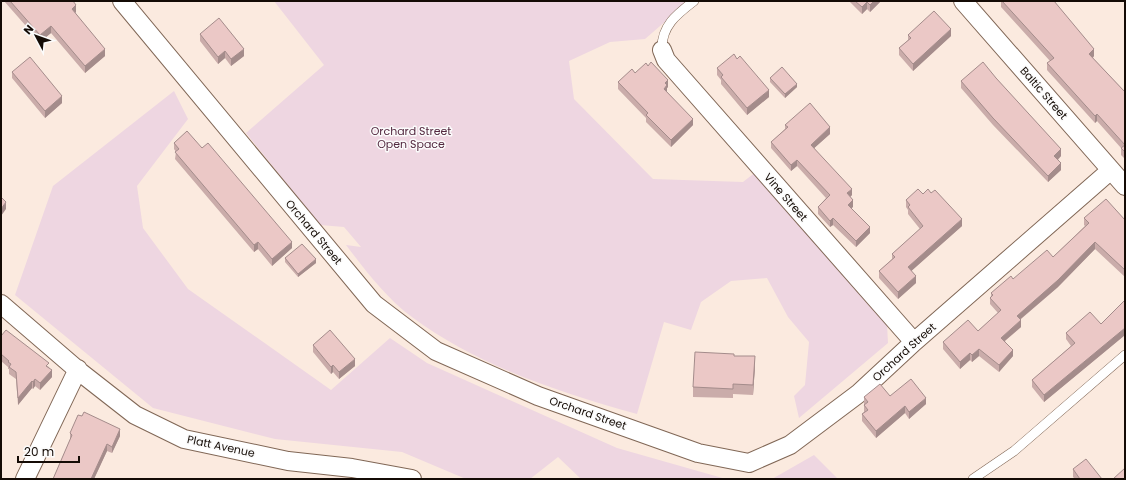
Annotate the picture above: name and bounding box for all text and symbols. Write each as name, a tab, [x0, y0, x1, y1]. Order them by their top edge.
north arrow	[16, 16, 56, 56]
text: N	[20, 21, 37, 38]
street label: Baltic Street	[1017, 63, 1071, 123]
park label: Orchard Street Open Space	[371, 123, 451, 152]
street label: Vine Street	[761, 169, 811, 225]
street label: Orchard Street	[282, 196, 346, 268]
street label: Orchard Street	[869, 319, 939, 385]
street label: Orchard Street	[547, 392, 629, 434]
street label: Platt Avenue	[186, 431, 256, 461]
scale bar	[18, 438, 79, 464]
text: 20 m	[24, 443, 54, 460]

